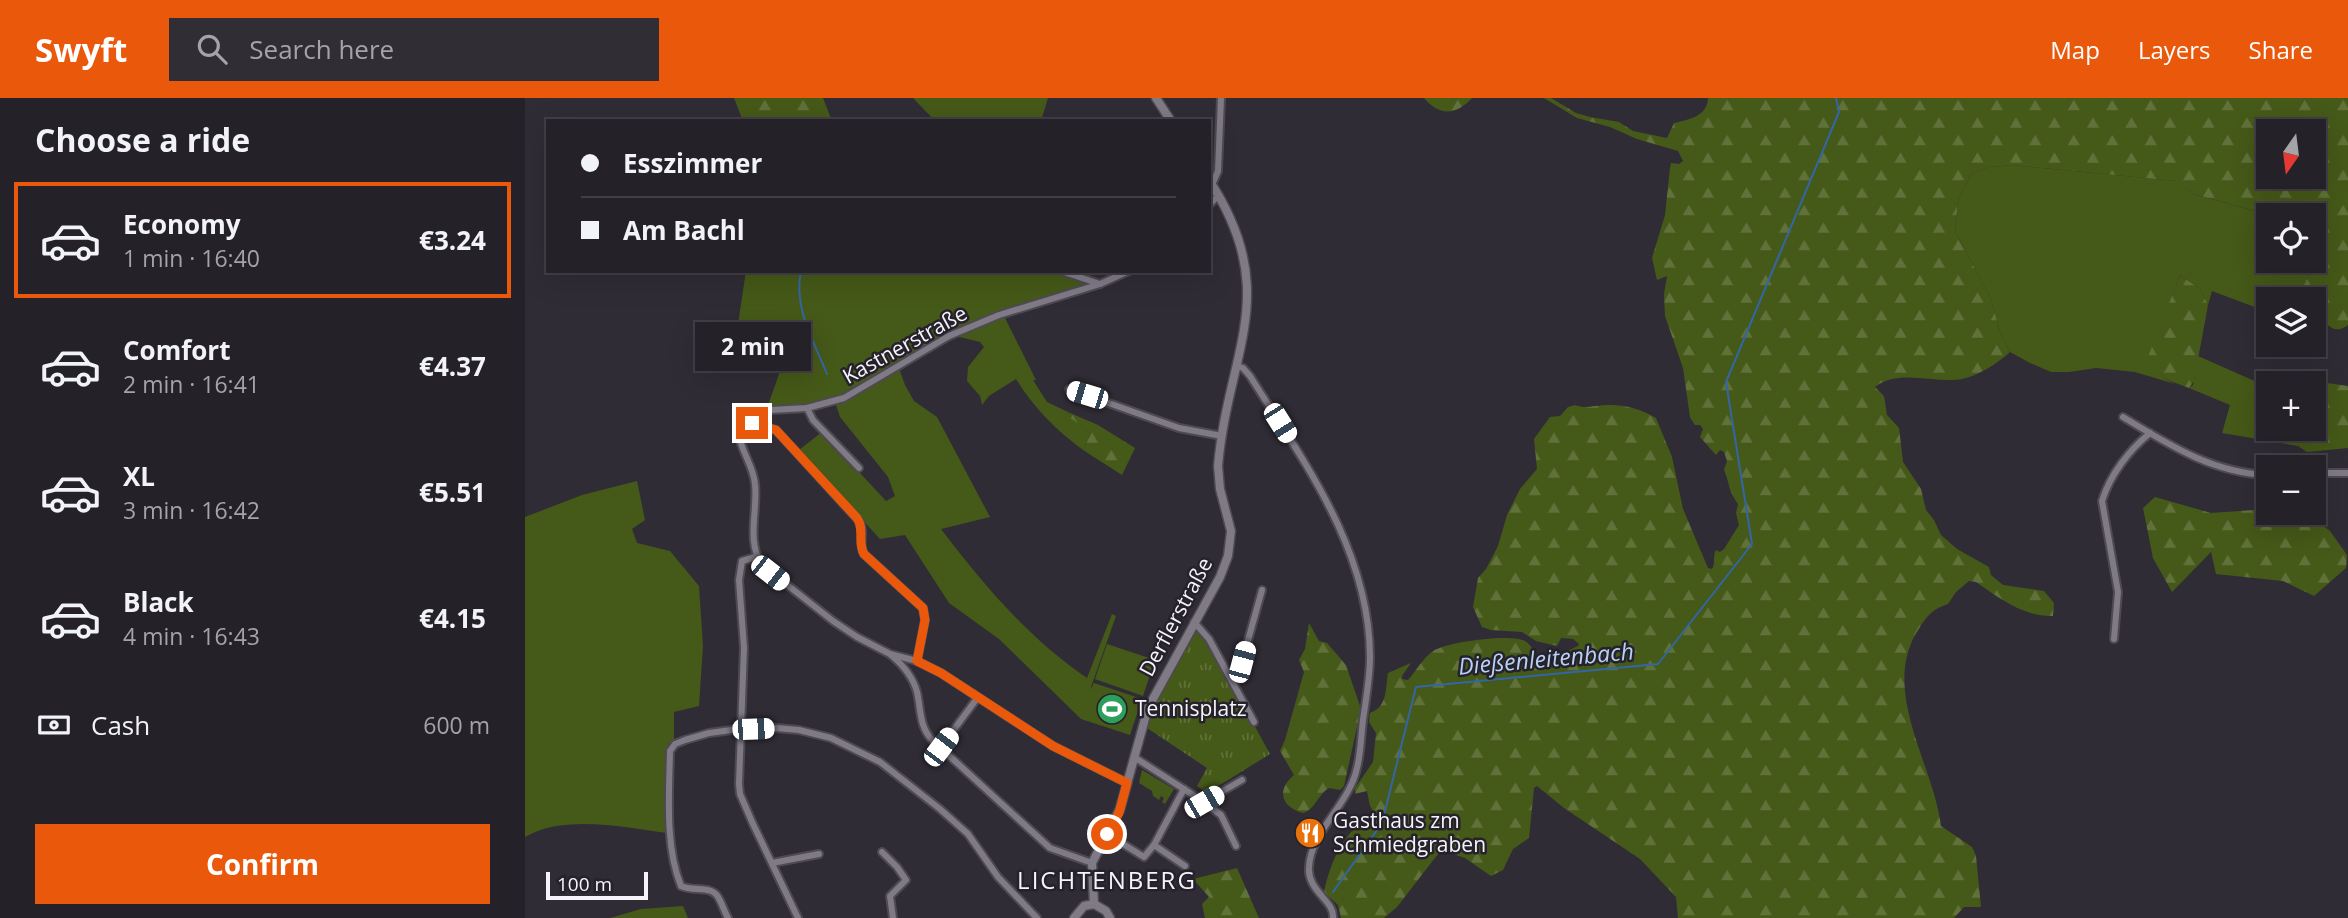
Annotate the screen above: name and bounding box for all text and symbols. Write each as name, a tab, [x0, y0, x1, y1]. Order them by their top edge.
search box	[169, 18, 659, 81]
text: Swyft	[35, 27, 127, 72]
icon: search	[193, 30, 231, 68]
text: Search here	[249, 31, 394, 67]
text: Map	[2050, 33, 2100, 66]
text: Layers	[2138, 33, 2211, 66]
text: Share	[2249, 33, 2313, 66]
text: Choose a ride	[35, 118, 250, 161]
north arrow	[2256, 119, 2326, 189]
map controls	[2256, 119, 2326, 525]
text: Esszimmer	[623, 145, 762, 181]
button: locate	[2256, 203, 2326, 273]
text: Economy	[123, 206, 241, 242]
icon: car	[39, 209, 102, 272]
text: Am Bachl	[623, 212, 745, 248]
text: €3.24	[419, 222, 486, 258]
text: 1 min · 16:40	[123, 242, 260, 274]
button: layers	[2256, 287, 2326, 357]
street label: Kastnerstraße	[837, 298, 972, 390]
callout: 2 min	[694, 322, 810, 370]
text: 2 min	[721, 330, 785, 362]
text: Comfort	[123, 332, 230, 368]
icon: car	[39, 335, 102, 398]
text: €4.37	[419, 348, 486, 384]
text: 2 min · 16:41	[123, 368, 260, 400]
button: +	[2256, 371, 2326, 441]
car	[1064, 379, 1111, 411]
car	[1260, 400, 1301, 446]
route end	[736, 407, 768, 439]
button: −	[2256, 455, 2326, 525]
text: XL	[123, 458, 155, 494]
icon: car	[39, 461, 102, 524]
text: €5.51	[419, 474, 486, 510]
text: 3 min · 16:42	[123, 494, 260, 526]
car	[747, 552, 794, 594]
street label: Derflerstraße	[1132, 552, 1218, 681]
text: Black	[123, 584, 194, 620]
icon: car	[39, 587, 102, 650]
text: €4.15	[419, 600, 486, 636]
text: 4 min · 16:43	[123, 620, 260, 652]
water label: Dießenleitenbach	[1457, 634, 1635, 682]
car	[1227, 639, 1258, 685]
sports icon: Tennisplatz	[1095, 692, 1129, 726]
place label: Tennisplatz	[1135, 694, 1247, 722]
icon: cash	[35, 706, 73, 744]
text: Cash	[91, 707, 150, 743]
text: 600 m	[423, 709, 490, 741]
car	[732, 718, 775, 740]
car	[920, 724, 963, 770]
car	[1181, 782, 1228, 822]
place label: Gasthaus zm Schmiedgraben	[1333, 806, 1486, 858]
restaurant icon: Gasthaus zm Schmiedgraben	[1293, 816, 1327, 850]
route start	[1091, 818, 1123, 850]
button: Confirm	[35, 824, 490, 904]
district label: LICHTENBERG	[1017, 863, 1197, 896]
scale bar	[546, 869, 647, 901]
text: 100 m	[557, 871, 612, 897]

